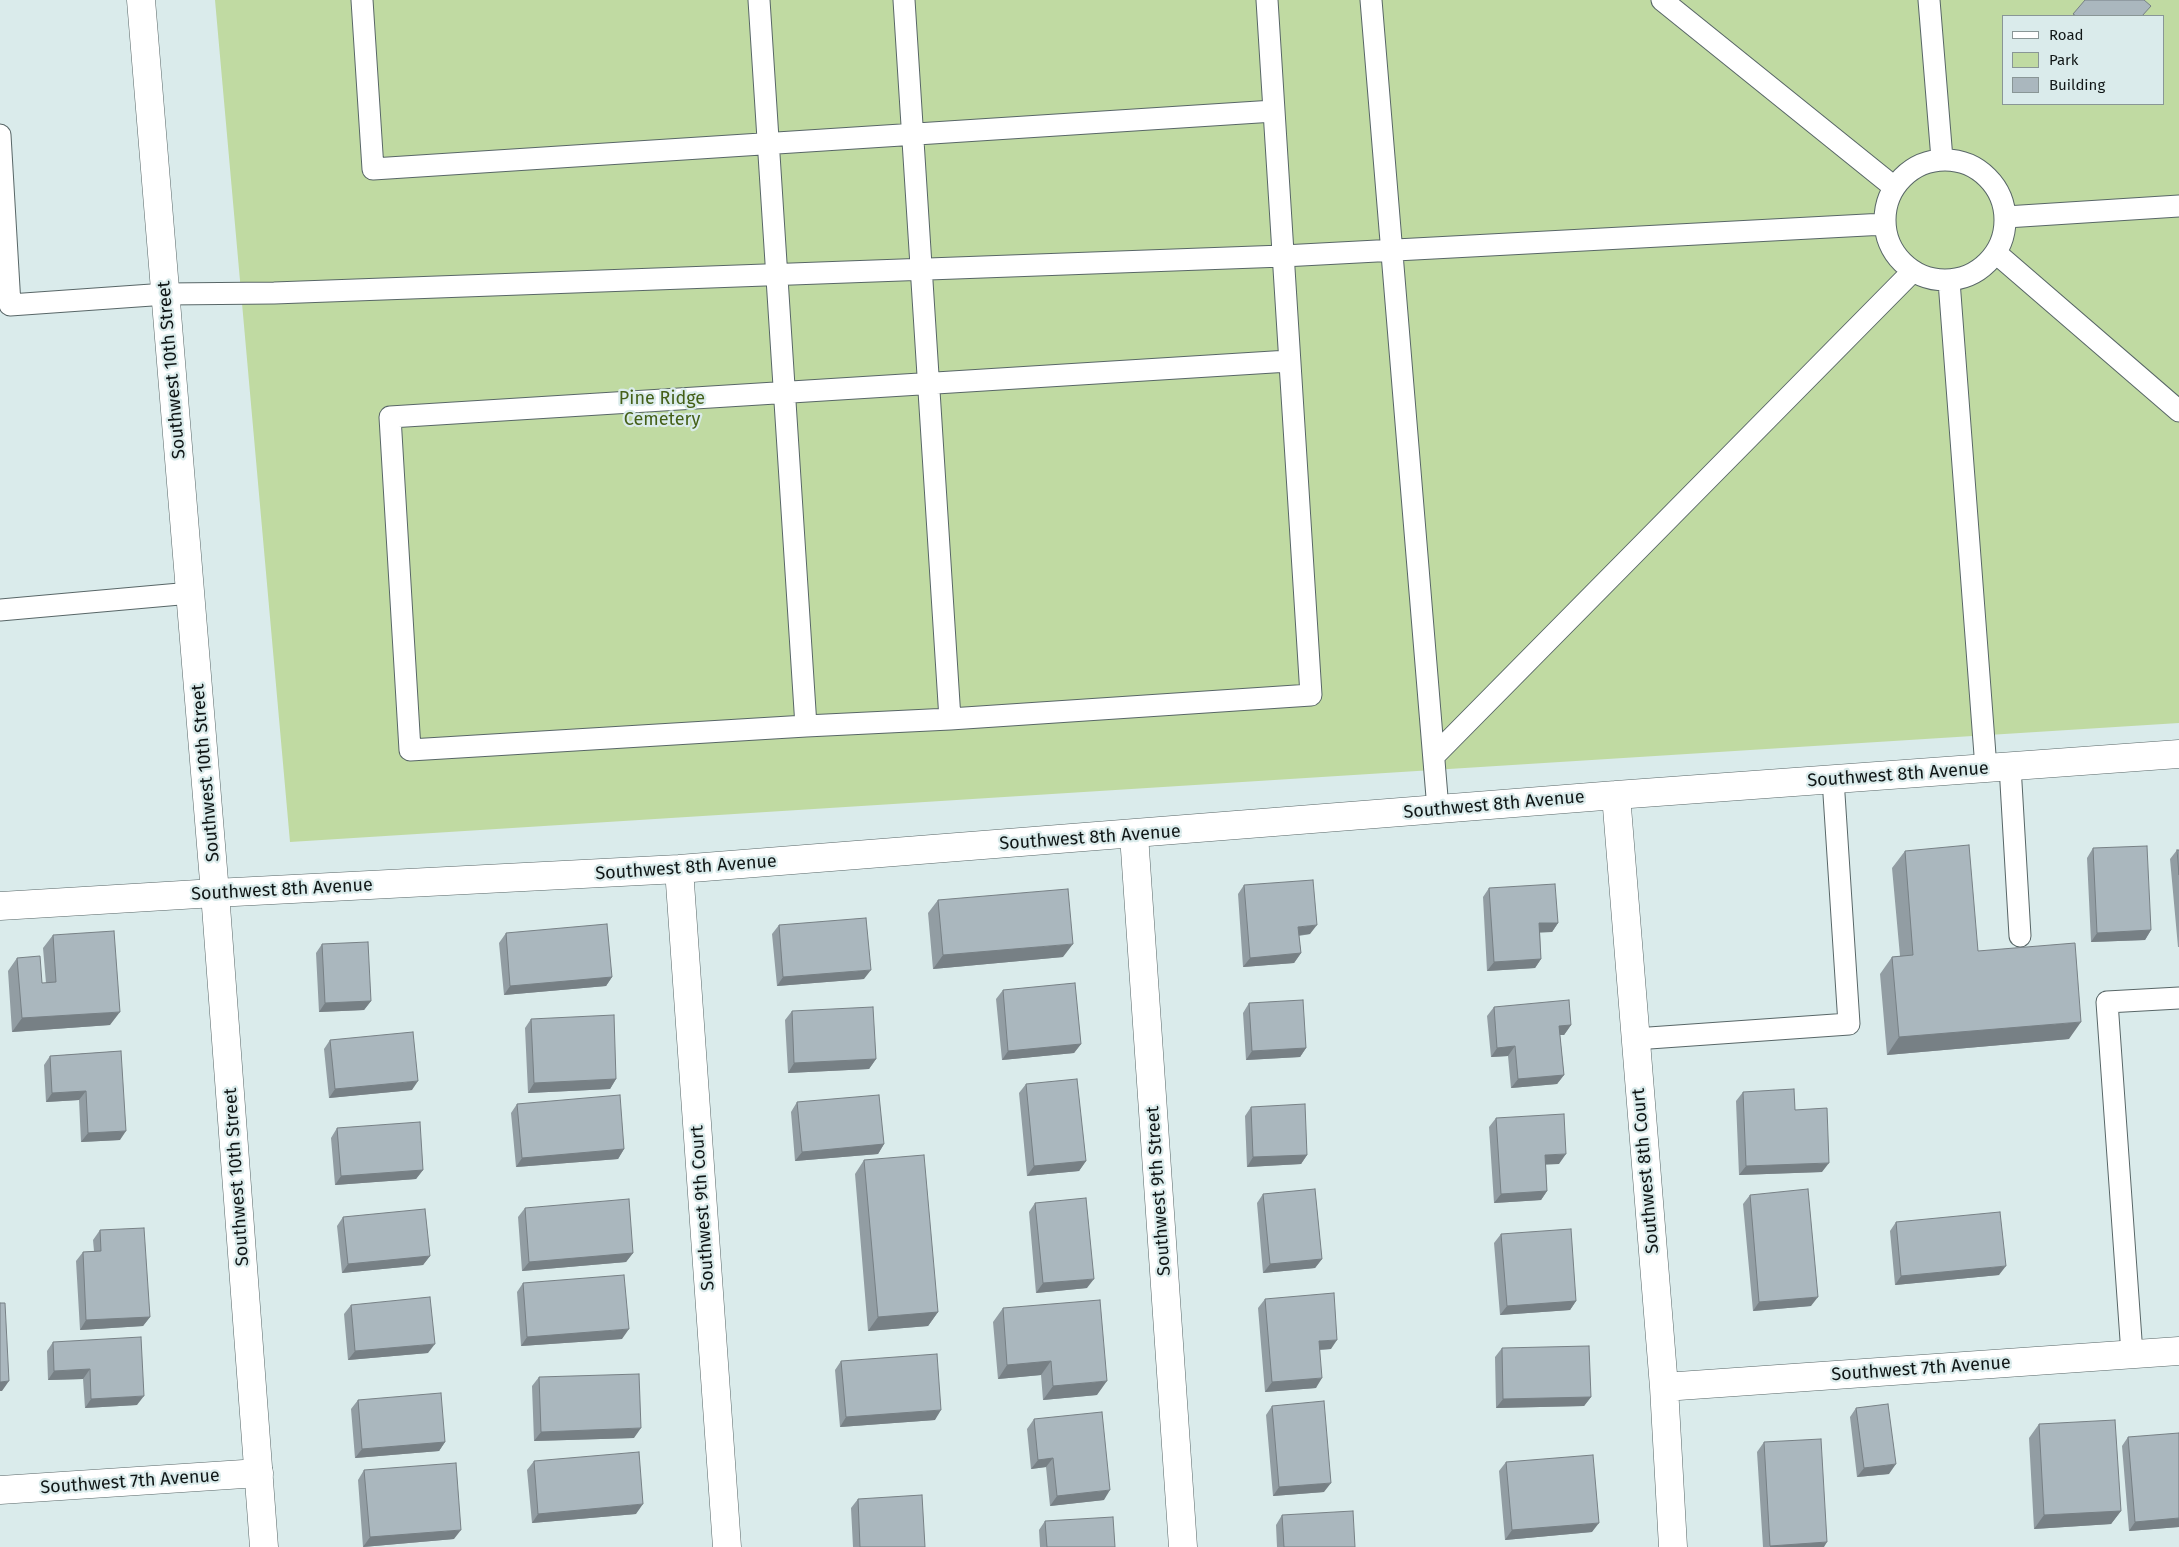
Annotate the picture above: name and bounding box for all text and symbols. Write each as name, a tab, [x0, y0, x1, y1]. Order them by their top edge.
legend	[2002, 15, 2164, 105]
text: Road	[2049, 26, 2084, 44]
text: Park	[2049, 51, 2079, 69]
text: Building	[2049, 76, 2105, 94]
street label: Southwest 10th Street	[153, 280, 191, 460]
park label: Pine Ridge Cemetery	[619, 388, 705, 430]
street label: Southwest 10th Street	[187, 683, 225, 863]
street label: Southwest 8th Avenue	[1807, 758, 1989, 792]
street label: Southwest 8th Avenue	[1403, 786, 1585, 824]
street label: Southwest 8th Avenue	[999, 821, 1181, 855]
street label: Southwest 8th Avenue	[595, 851, 777, 885]
street label: Southwest 8th Avenue	[191, 874, 373, 906]
street label: Southwest 10th Street	[220, 1087, 254, 1267]
street label: Southwest 8th Court	[1628, 1087, 1664, 1255]
street label: Southwest 9th Street	[1142, 1105, 1176, 1277]
street label: Southwest 9th Court	[686, 1125, 720, 1291]
street label: Southwest 7th Avenue	[1831, 1352, 2011, 1386]
street label: Southwest 7th Avenue	[40, 1465, 220, 1499]

